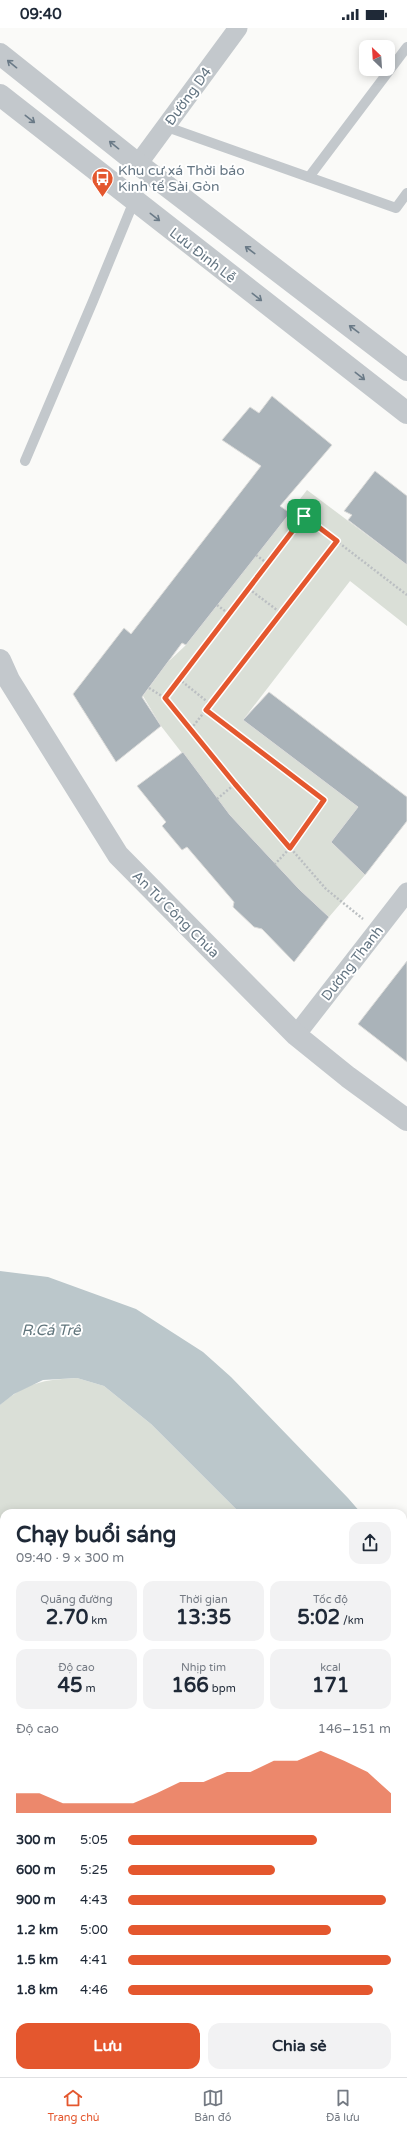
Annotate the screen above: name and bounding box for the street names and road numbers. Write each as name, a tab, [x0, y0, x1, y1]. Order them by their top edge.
street label: Đường D4	[162, 64, 215, 129]
street label: Lưu Đình Lễ	[166, 224, 239, 287]
street label: An Tư Công Chúa	[129, 867, 223, 961]
street label: Dương Thanh	[318, 922, 387, 1004]

